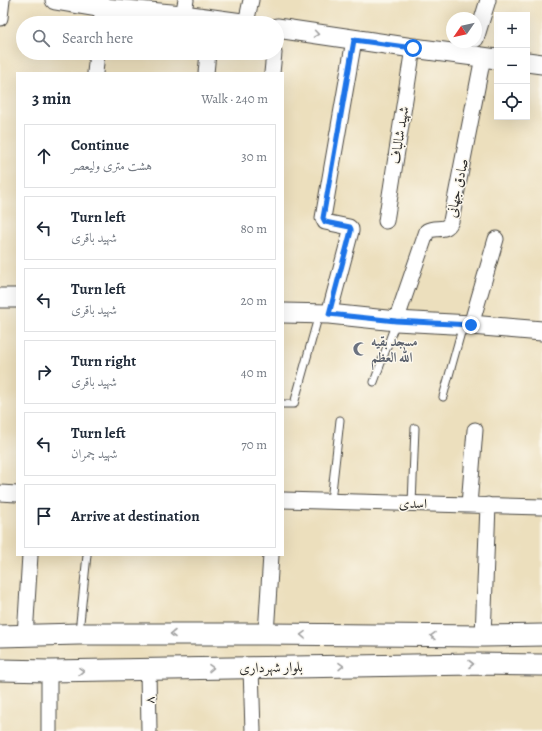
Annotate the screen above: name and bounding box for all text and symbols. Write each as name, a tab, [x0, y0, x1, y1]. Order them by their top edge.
north arrow	[446, 12, 482, 48]
map controls	[494, 12, 530, 120]
button: +	[494, 12, 530, 48]
search box	[16, 16, 284, 60]
icon: search	[30, 27, 52, 49]
text: Search here	[62, 28, 133, 48]
one-way arrow	[312, 29, 319, 38]
route start	[404, 39, 422, 57]
button: −	[494, 48, 530, 84]
button: locate	[494, 84, 530, 120]
text: 3 min	[32, 87, 71, 110]
text: Walk · 240 m	[201, 90, 268, 107]
street label: شهید شالباف	[386, 105, 413, 165]
text: Continue	[71, 135, 129, 155]
icon: ahead	[33, 145, 55, 167]
text: 30 m	[241, 148, 267, 165]
text: هشت متری ولیعصر	[71, 157, 152, 174]
street label: صادق جهانی	[442, 157, 473, 219]
text: Turn left	[71, 207, 126, 227]
icon: left	[33, 217, 55, 239]
text: 80 m	[240, 220, 267, 237]
text: شهید باقری	[71, 229, 117, 246]
text: Turn left	[71, 279, 126, 299]
icon: left	[33, 289, 55, 311]
text: 20 m	[241, 292, 267, 309]
text: شهید باقری	[71, 301, 117, 318]
route end	[462, 316, 480, 334]
place label: مسجد بقیه الله العظم	[371, 332, 418, 370]
mosque icon: مسجد بقیه الله العظم	[352, 341, 368, 357]
text: Turn right	[71, 351, 136, 371]
icon: right	[33, 361, 55, 383]
text: 40 m	[241, 364, 267, 381]
text: شهید باقری	[71, 373, 117, 390]
text: Turn left	[71, 423, 126, 443]
icon: left	[33, 433, 55, 455]
text: 70 m	[241, 436, 267, 453]
text: شهید چمران	[71, 445, 118, 462]
street label: اسدی	[399, 494, 427, 513]
icon: arrive	[33, 505, 55, 527]
text: Arrive at destination	[71, 506, 200, 526]
one-way arrow	[170, 630, 176, 638]
one-way arrow	[300, 631, 306, 639]
one-way arrow	[430, 632, 436, 640]
street label: بلوار شهرداری	[239, 657, 303, 678]
one-way arrow	[468, 660, 474, 668]
one-way arrow	[338, 662, 344, 670]
one-way arrow	[208, 664, 214, 673]
one-way arrow	[78, 667, 84, 675]
street label: ۸	[140, 696, 159, 704]

